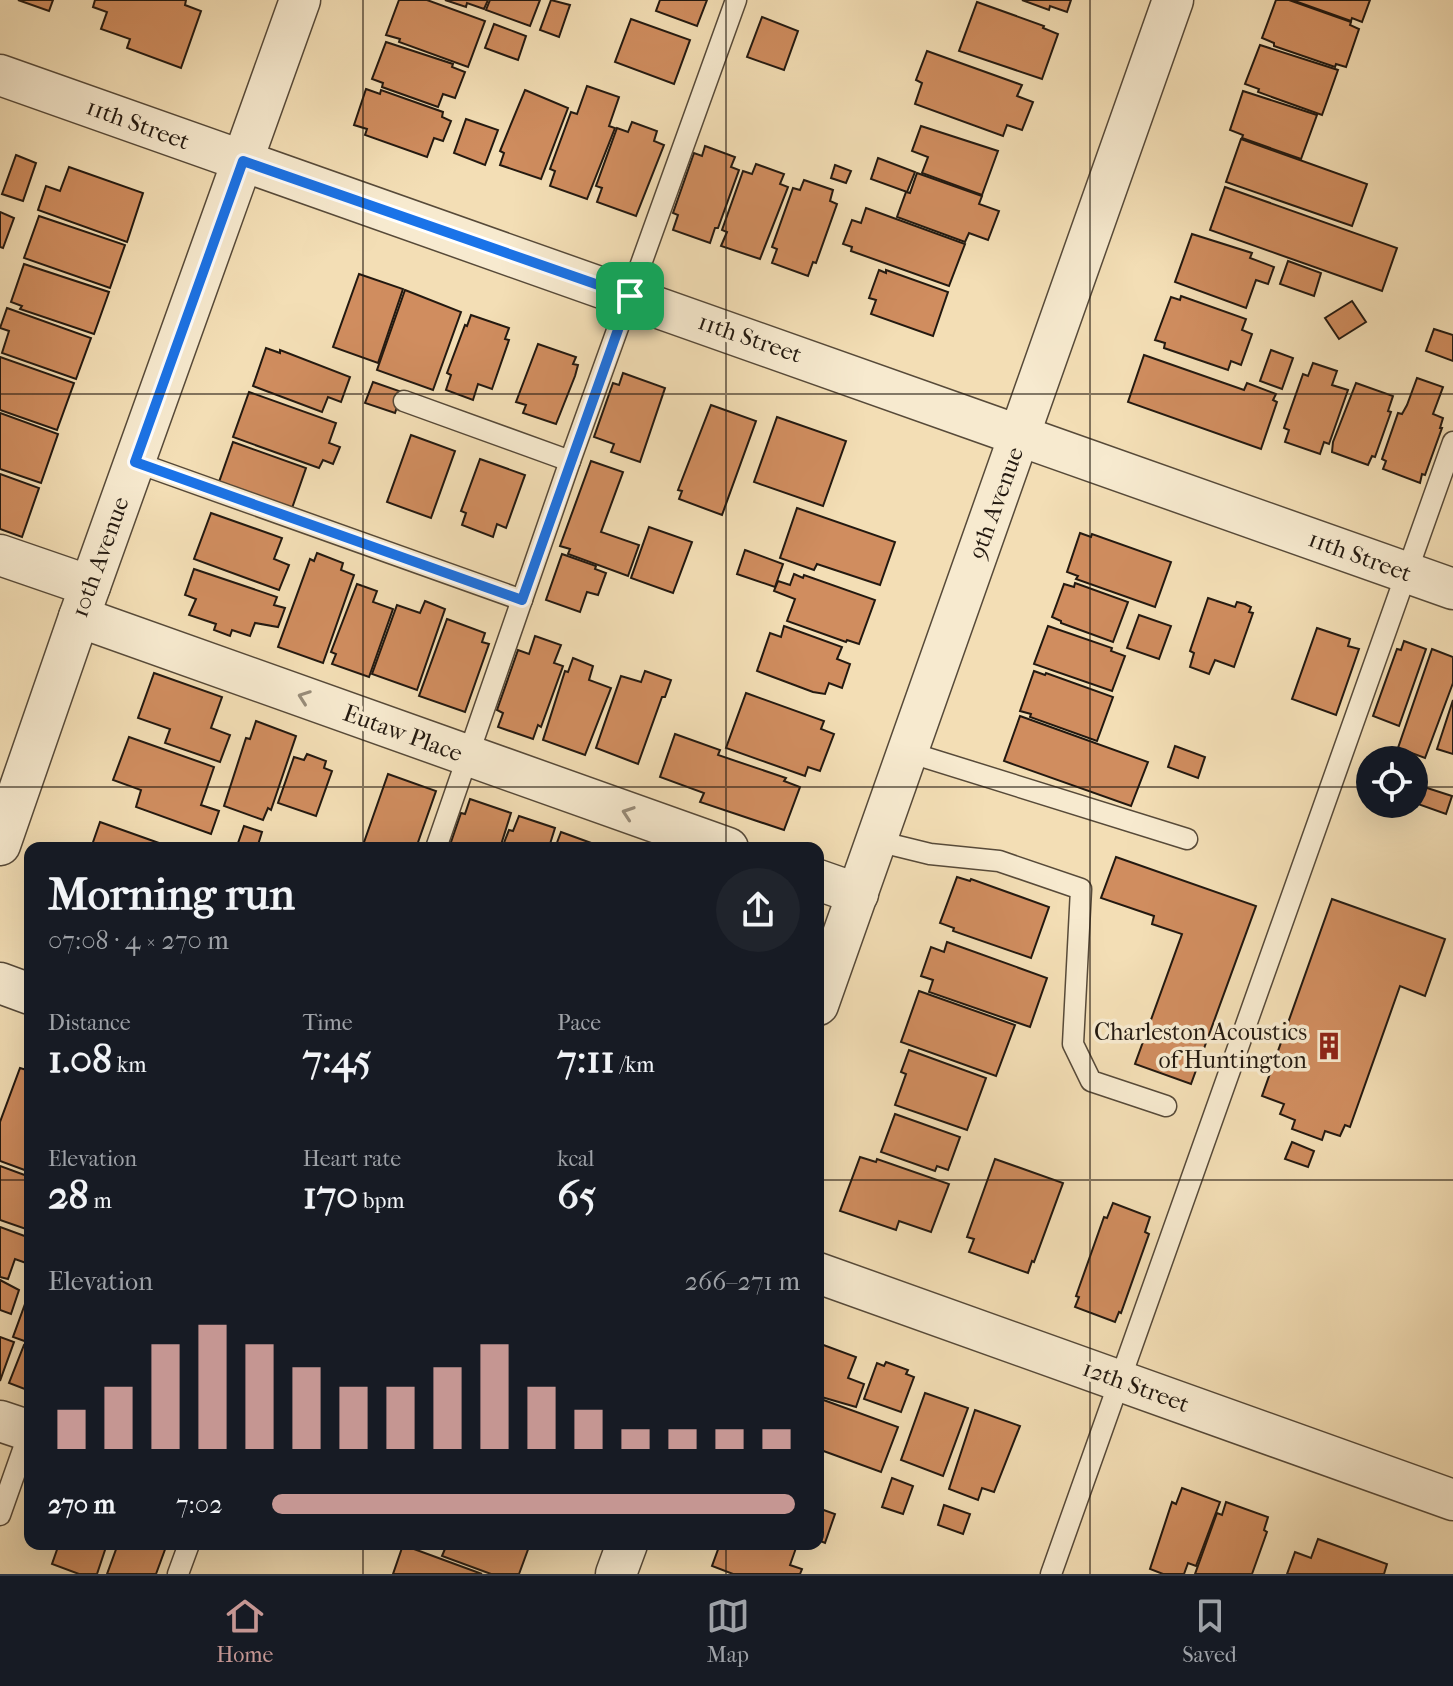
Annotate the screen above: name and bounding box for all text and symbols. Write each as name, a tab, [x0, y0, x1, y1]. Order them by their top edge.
street label: 11th Street	[83, 92, 194, 156]
pin	[596, 262, 664, 330]
icon: arrive	[608, 274, 652, 318]
street label: 11th Street	[695, 307, 806, 369]
street label: 9th Avenue	[963, 443, 1029, 563]
street label: 10th Avenue	[65, 493, 135, 621]
street label: 11th Street	[1305, 524, 1416, 588]
one-way arrow	[297, 691, 311, 707]
street label: Eutaw Place	[339, 698, 467, 768]
map controls	[1356, 746, 1428, 818]
button: locate	[1356, 746, 1428, 818]
one-way arrow	[621, 806, 635, 822]
button: share	[716, 868, 800, 952]
text: Morning run	[48, 869, 295, 920]
text: 07:08 · 4 × 270 m	[48, 925, 229, 956]
text: Distance	[48, 1010, 131, 1036]
text: Time	[303, 1010, 353, 1036]
text: Pace	[557, 1010, 601, 1036]
place label: Charleston Acoustics of Huntington	[1094, 1018, 1307, 1074]
building icon: Charleston Acoustics of Huntington	[1314, 1031, 1344, 1061]
text: 1.08	[48, 1036, 112, 1082]
text: 7:45	[303, 1036, 372, 1082]
text: 7:11	[557, 1036, 615, 1082]
text: km	[112, 1052, 146, 1078]
text: /km	[615, 1052, 655, 1078]
text: Elevation	[48, 1146, 137, 1172]
text: Heart rate	[303, 1146, 401, 1172]
text: kcal	[557, 1146, 594, 1172]
text: 28	[48, 1172, 89, 1218]
text: 170	[303, 1172, 358, 1218]
text: 65	[557, 1172, 596, 1218]
text: m	[89, 1188, 112, 1214]
text: bpm	[358, 1188, 405, 1214]
text: Elevation	[48, 1266, 153, 1297]
text: 266–271 m	[685, 1266, 800, 1297]
street label: 12th Street	[1079, 1354, 1194, 1418]
text: 270 m	[48, 1489, 115, 1520]
text: 7:02	[176, 1489, 223, 1520]
tab: Home	[216, 1594, 273, 1668]
tab: Map	[706, 1594, 750, 1668]
tab: Saved	[1182, 1594, 1237, 1668]

